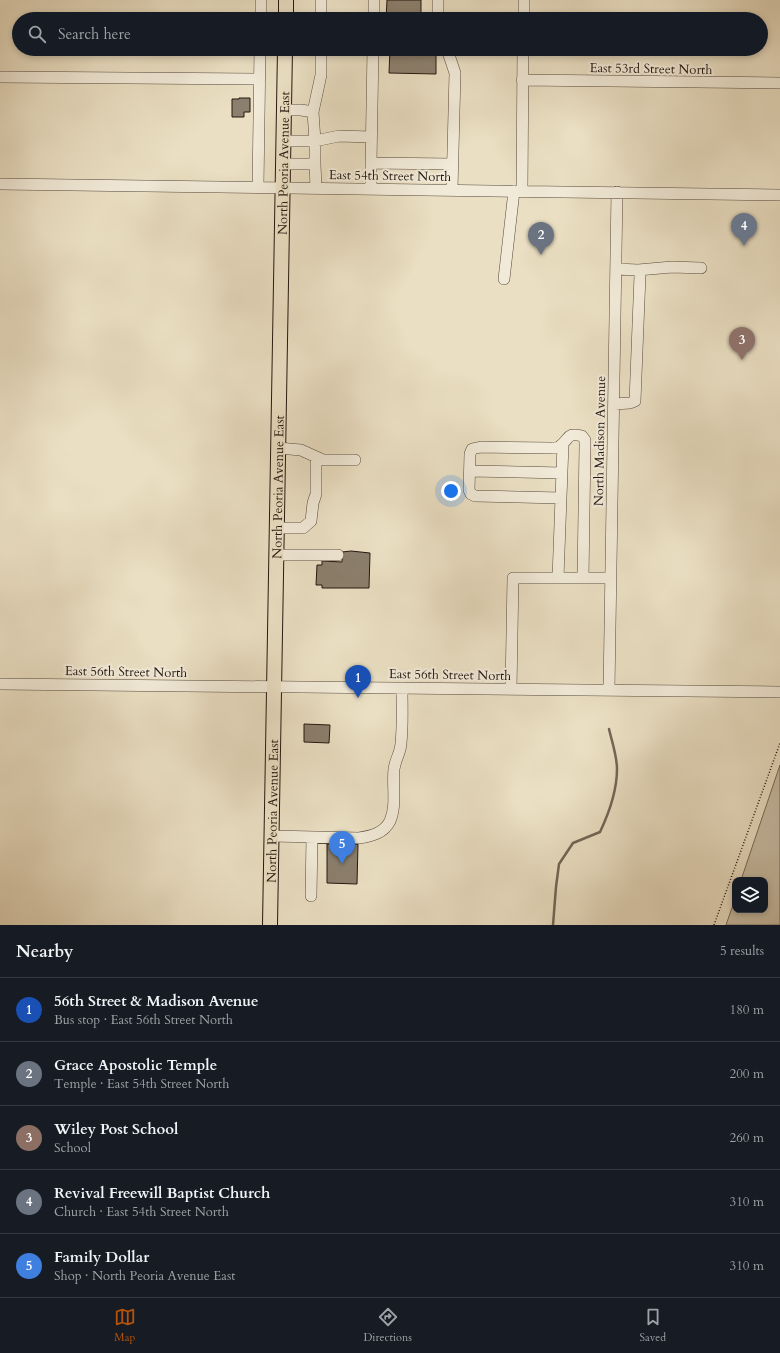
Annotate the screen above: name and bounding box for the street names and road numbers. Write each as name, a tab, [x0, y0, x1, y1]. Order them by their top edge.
street label: East 53rd Street North	[589, 59, 713, 79]
street label: North Peoria Avenue East	[274, 91, 294, 235]
street label: East 54th Street North	[329, 166, 451, 186]
street label: North Madison Avenue	[590, 376, 610, 506]
street label: North Peoria Avenue East	[268, 415, 289, 559]
street label: East 56th Street North	[65, 662, 187, 682]
street label: East 56th Street North	[389, 665, 511, 685]
street label: North Peoria Avenue East	[263, 739, 283, 883]

